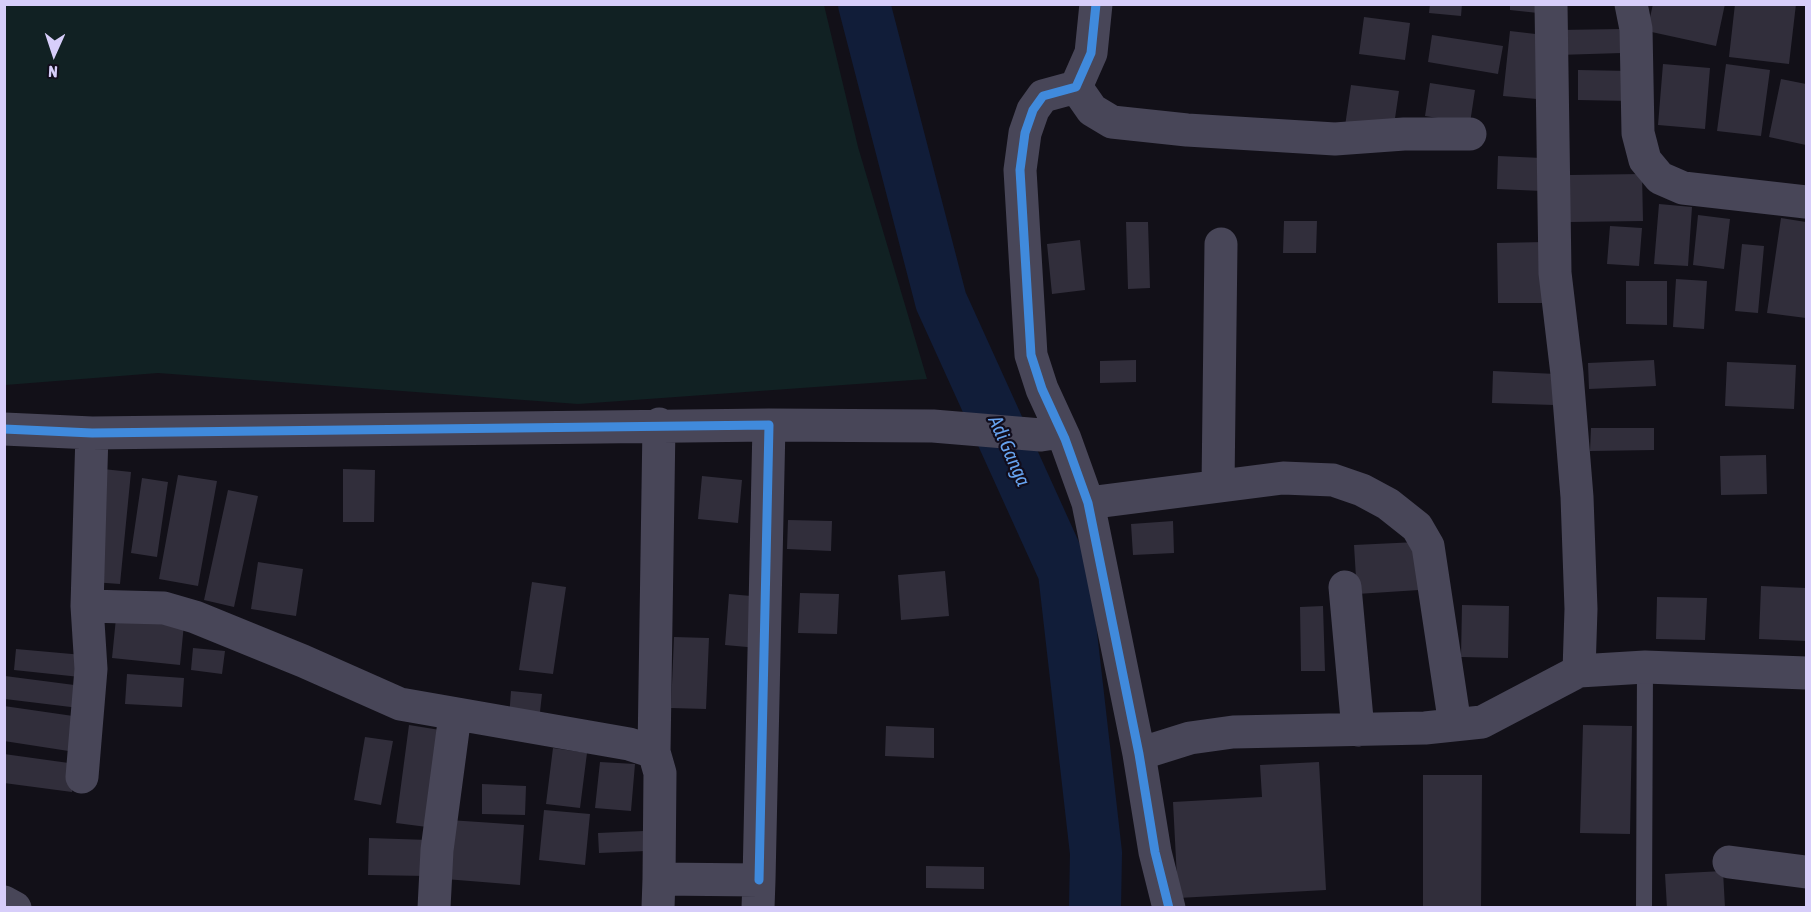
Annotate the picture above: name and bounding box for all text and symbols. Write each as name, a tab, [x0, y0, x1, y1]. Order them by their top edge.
north arrow	[24, 24, 84, 84]
text: N	[48, 63, 58, 81]
water label: Adi Ganga	[983, 412, 1035, 490]

